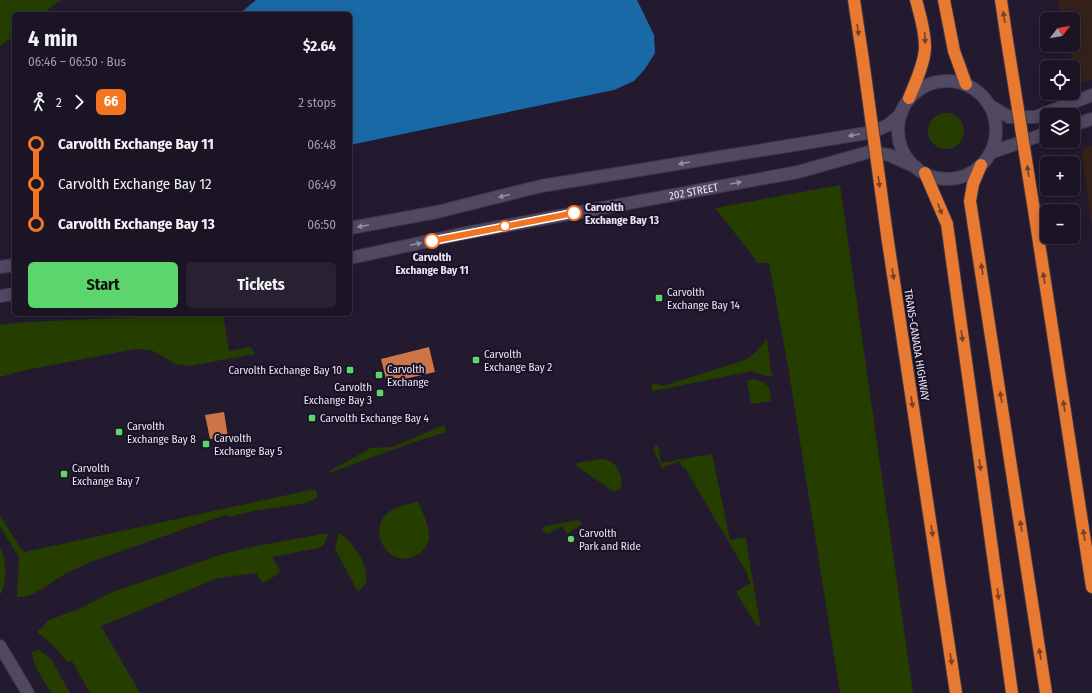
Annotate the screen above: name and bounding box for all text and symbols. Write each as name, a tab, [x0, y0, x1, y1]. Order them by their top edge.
one-way arrow	[1000, 11, 1006, 23]
north arrow	[1040, 12, 1080, 52]
map controls	[1040, 12, 1080, 244]
one-way arrow	[855, 24, 861, 36]
text: 4 min	[28, 25, 78, 52]
one-way arrow	[921, 32, 928, 44]
text: $2.64	[303, 37, 336, 55]
text: 06:46 – 06:50 · Bus	[28, 54, 126, 69]
button: locate	[1040, 60, 1080, 100]
icon: walk	[28, 91, 50, 113]
icon: forward	[68, 91, 90, 113]
text: 66	[104, 93, 118, 110]
text: 2	[56, 95, 62, 110]
text: 2 stops	[298, 95, 336, 110]
button: layers	[1040, 108, 1080, 148]
one-way arrow	[848, 132, 860, 138]
text: Carvolth Exchange Bay 11	[58, 135, 214, 153]
text: 06:48	[307, 137, 336, 152]
button: +	[1040, 156, 1080, 196]
one-way arrow	[678, 160, 690, 166]
one-way arrow	[1025, 165, 1031, 177]
text: Carvolth Exchange Bay 12	[58, 175, 212, 193]
one-way arrow	[876, 176, 883, 188]
text: 06:49	[308, 177, 336, 192]
one-way arrow	[730, 180, 742, 186]
street label: 202 STREET	[668, 181, 720, 203]
one-way arrow	[497, 193, 510, 199]
place label: Carvolth Exchange Bay 13	[585, 201, 659, 227]
one-way arrow	[938, 203, 944, 215]
button: −	[1040, 204, 1080, 244]
marker: Carvolth Exchange Bay 13	[566, 205, 582, 221]
text: Carvolth Exchange Bay 13	[58, 215, 215, 233]
text: 06:50	[307, 217, 336, 232]
unlabelled marker	[499, 220, 511, 232]
one-way arrow	[357, 223, 369, 229]
marker: Carvolth Exchange Bay 11	[424, 233, 440, 249]
one-way arrow	[409, 240, 422, 246]
place label: Carvolth Exchange Bay 11	[395, 251, 469, 277]
button: Start	[28, 262, 178, 308]
button: Tickets	[186, 262, 336, 308]
one-way arrow	[978, 263, 984, 275]
one-way arrow	[890, 268, 896, 280]
one-way arrow	[1041, 272, 1047, 284]
place label: Carvolth Exchange Bay 14	[667, 286, 741, 312]
street label: TRANS-CANADA HIGHWAY	[901, 288, 932, 402]
marker: Carvolth Exchange Bay 14	[654, 293, 664, 303]
one-way arrow	[959, 330, 965, 342]
place label: Carvolth Exchange Bay 2	[484, 348, 552, 374]
marker: Carvolth Exchange Bay 2	[471, 355, 481, 365]
place label: Carvolth Exchange	[387, 363, 429, 389]
place label: Carvolth Exchange Bay 10	[228, 364, 342, 377]
marker: Carvolth Exchange Bay 10	[345, 365, 355, 375]
marker: Carvolth Exchange	[374, 370, 384, 380]
place label: Carvolth Exchange Bay 3	[304, 381, 372, 407]
marker: Carvolth Exchange Bay 3	[375, 388, 385, 398]
one-way arrow	[998, 391, 1004, 403]
one-way arrow	[909, 396, 915, 408]
one-way arrow	[1061, 400, 1067, 412]
place label: Carvolth Exchange Bay 4	[320, 412, 430, 425]
marker: Carvolth Exchange Bay 4	[307, 413, 317, 423]
place label: Carvolth Exchange Bay 8	[127, 420, 196, 446]
marker: Carvolth Exchange Bay 8	[114, 427, 124, 437]
place label: Carvolth Exchange Bay 5	[214, 432, 282, 458]
marker: Carvolth Exchange Bay 5	[201, 439, 211, 449]
one-way arrow	[977, 459, 983, 471]
place label: Carvolth Exchange Bay 7	[72, 462, 140, 488]
marker: Carvolth Exchange Bay 7	[59, 469, 69, 479]
one-way arrow	[1017, 520, 1023, 532]
one-way arrow	[929, 525, 935, 537]
place label: Carvolth Park and Ride	[579, 527, 641, 553]
one-way arrow	[1081, 529, 1087, 541]
marker: Carvolth Park and Ride	[566, 534, 576, 544]
one-way arrow	[995, 588, 1001, 600]
one-way arrow	[1037, 648, 1043, 661]
one-way arrow	[948, 653, 954, 665]

